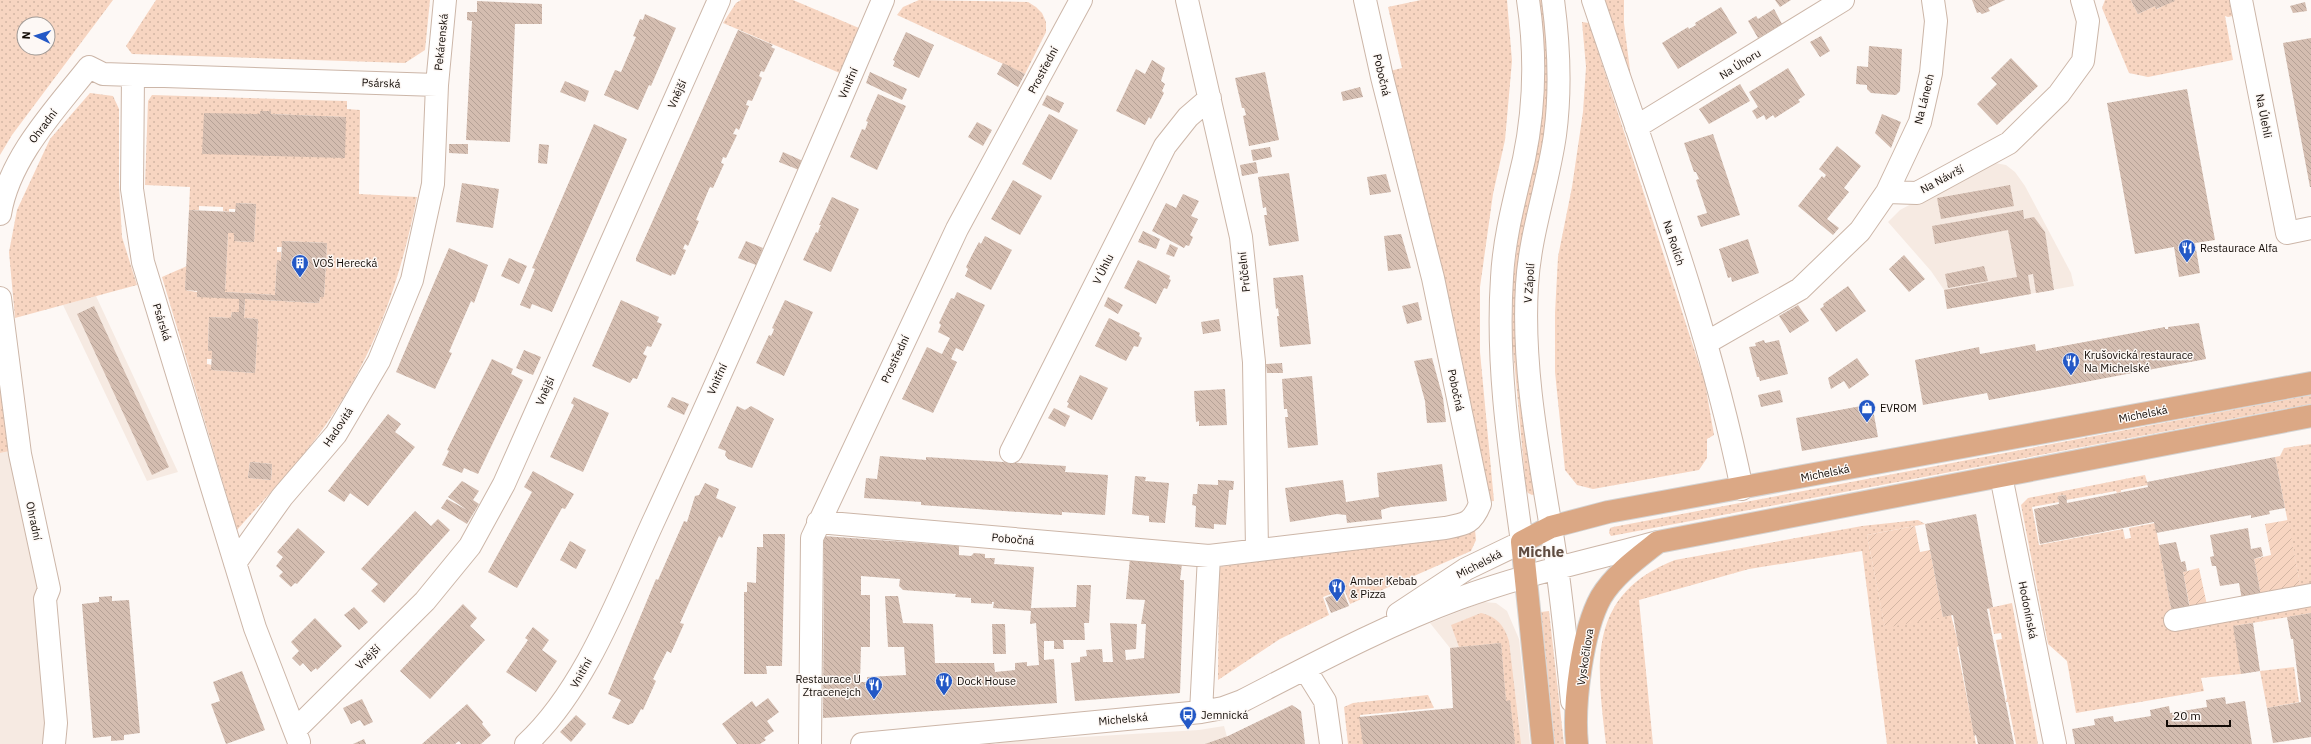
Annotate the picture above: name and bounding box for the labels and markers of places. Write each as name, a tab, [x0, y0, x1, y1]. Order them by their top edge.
restaurant icon: Restaurace Alfa	[2177, 238, 2197, 263]
place label: Restaurace Alfa	[2200, 241, 2278, 255]
building icon: VOŠ Herecká	[290, 253, 310, 278]
place label: VOŠ Herecká	[313, 256, 377, 270]
place label: Krušovická restaurace Na Michelské	[2084, 348, 2193, 375]
restaurant icon: Krušovická restaurace Na Michelské	[2061, 351, 2081, 376]
shop icon: EVROM	[1857, 398, 1877, 423]
place label: EVROM	[1880, 401, 1917, 415]
place label: Amber Kebab & Pizza	[1350, 574, 1417, 601]
restaurant icon: Amber Kebab & Pizza	[1327, 577, 1347, 602]
restaurant icon: Dock House	[934, 671, 954, 696]
place label: Restaurace U Ztracenejch	[795, 672, 861, 699]
place label: Dock House	[957, 674, 1016, 688]
restaurant icon: Restaurace U Ztracenejch	[864, 675, 884, 700]
bus stop icon: Jemnická	[1178, 705, 1198, 730]
place label: Jemnická	[1201, 708, 1249, 722]

